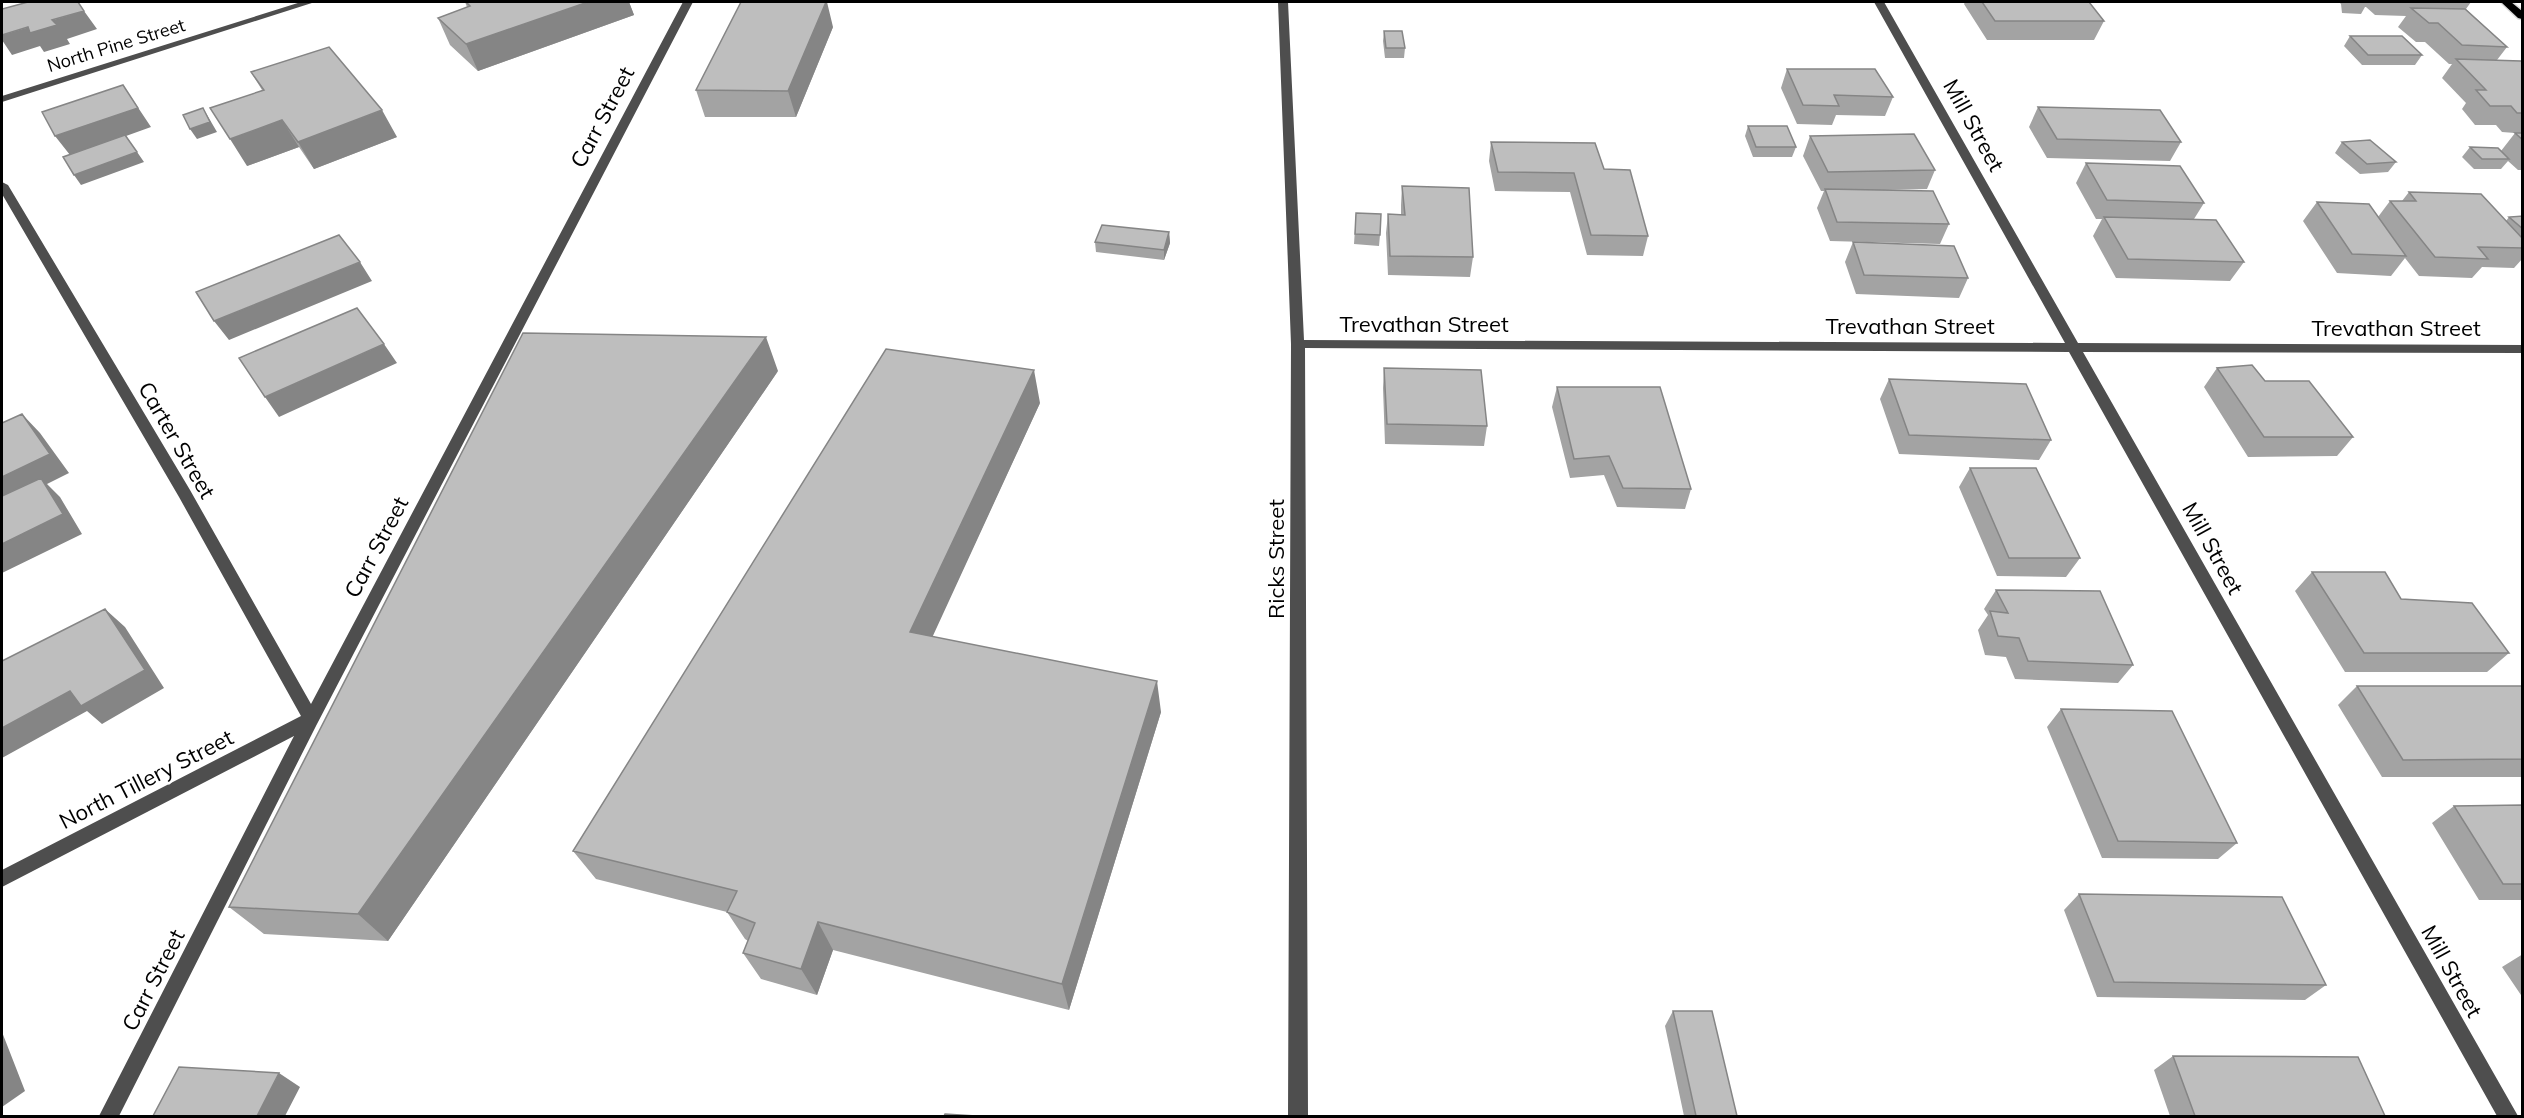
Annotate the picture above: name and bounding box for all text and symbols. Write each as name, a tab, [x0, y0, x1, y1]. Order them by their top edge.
street label: North Pine Street	[44, 13, 188, 77]
street label: Carr Street	[564, 61, 640, 172]
street label: Mill Street	[1937, 74, 2011, 176]
street label: Trevathan Street	[1339, 310, 1509, 338]
street label: Trevathan Street	[1825, 312, 1995, 340]
street label: Trevathan Street	[2311, 314, 2481, 342]
street label: Carter Street	[132, 376, 222, 504]
street label: Carr Street	[338, 491, 414, 602]
street label: Mill Street	[2176, 497, 2250, 599]
street label: Ricks Street	[1262, 499, 1290, 619]
street label: North Tillery Street	[54, 723, 238, 835]
street label: Mill Street	[2415, 920, 2489, 1022]
street label: Carr Street	[115, 924, 191, 1036]

